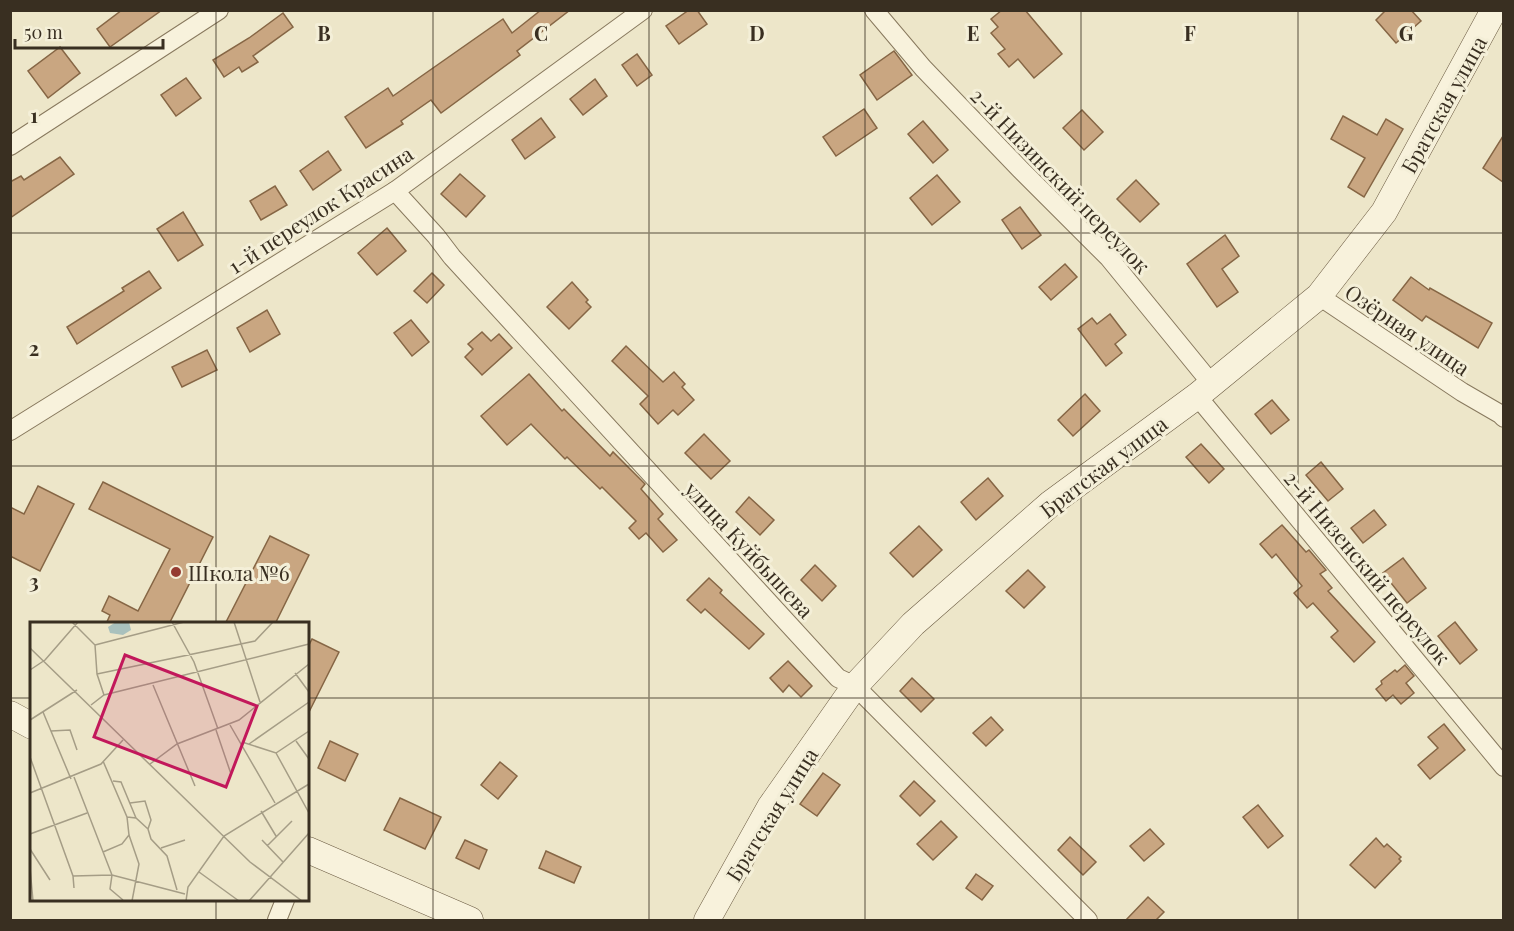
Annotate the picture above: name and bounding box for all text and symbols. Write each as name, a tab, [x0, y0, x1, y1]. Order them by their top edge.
scale bar	[15, 12, 164, 50]
text: B	[317, 19, 331, 46]
text: C	[534, 19, 548, 46]
text: D	[749, 19, 765, 46]
text: E	[967, 19, 979, 46]
text: F	[1184, 19, 1196, 46]
text: G	[1399, 19, 1414, 46]
text: 50 m	[24, 20, 63, 44]
street label: Братская улица	[1394, 30, 1493, 178]
street label: 2-й Низинский переулок	[965, 81, 1157, 279]
text: 1	[30, 101, 38, 128]
street label: 1-й переулок Красина	[222, 138, 418, 279]
street label: Озёрная улица	[1340, 277, 1476, 381]
text: 2	[29, 334, 39, 361]
street label: Братская улица	[1034, 409, 1173, 523]
street label: 2-й Низенский переулок	[1279, 464, 1457, 670]
street label: улица Куйбышева	[679, 474, 821, 624]
place label: Школа №6	[188, 558, 290, 586]
marker: Школа №6	[169, 565, 183, 579]
text: 3	[29, 567, 39, 594]
inset map	[30, 622, 309, 901]
street label: Братская улица	[719, 741, 824, 886]

